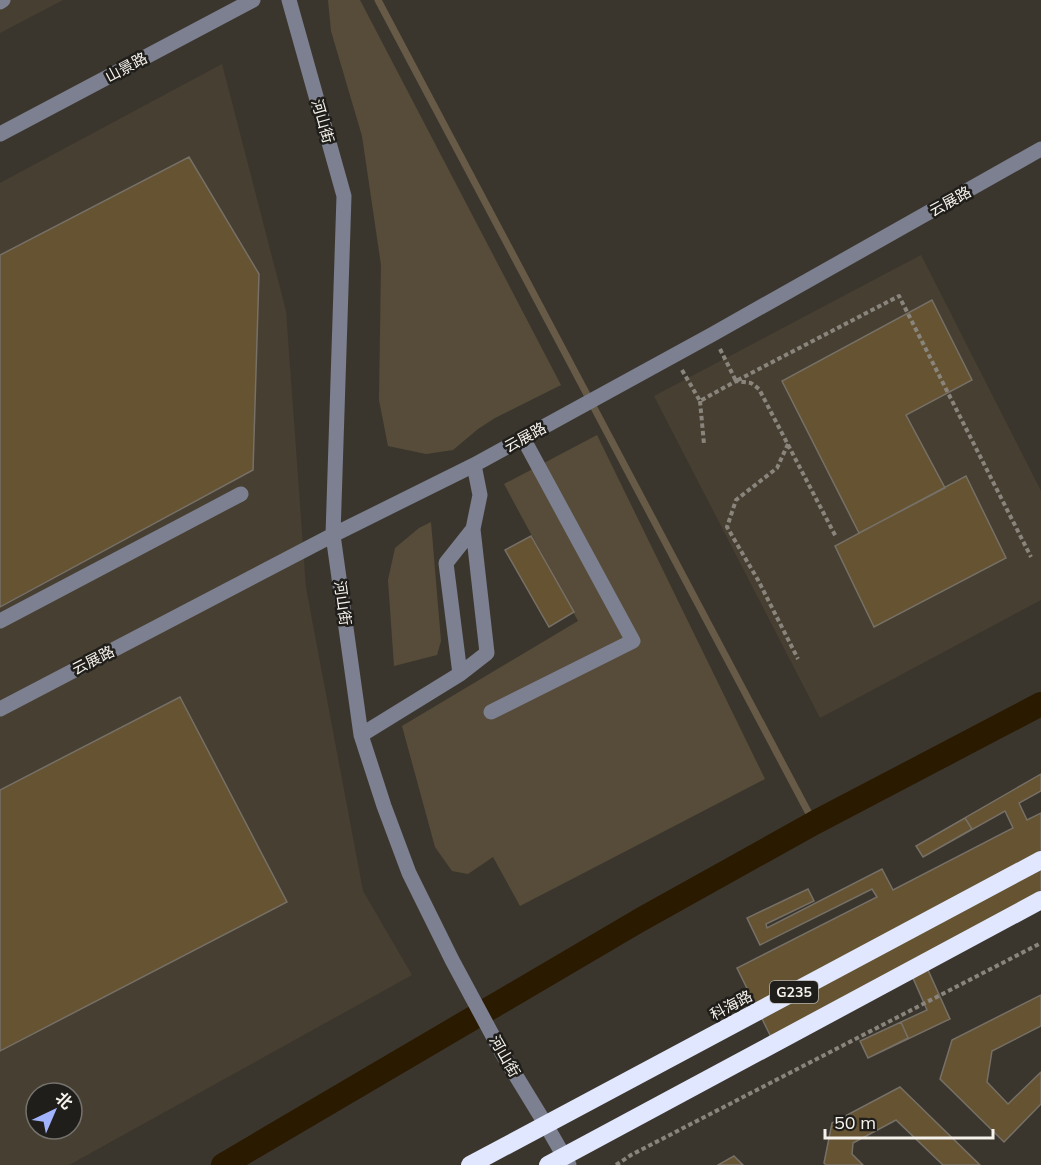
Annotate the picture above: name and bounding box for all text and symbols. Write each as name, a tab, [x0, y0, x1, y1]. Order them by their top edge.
street label: 山景路	[102, 48, 150, 86]
street label: 河山街	[308, 97, 338, 145]
street label: 云展路	[926, 182, 974, 220]
street label: 云展路	[501, 418, 549, 456]
street label: 河山街	[330, 579, 356, 627]
street label: 云展路	[69, 641, 117, 679]
road number: G235	[770, 981, 818, 1003]
street label: 科海路	[707, 986, 755, 1024]
street label: 河山街	[486, 1032, 524, 1080]
north arrow	[24, 1081, 84, 1141]
text: 北	[52, 1087, 77, 1113]
scale bar	[825, 1102, 993, 1140]
text: 50 m	[834, 1111, 876, 1134]

